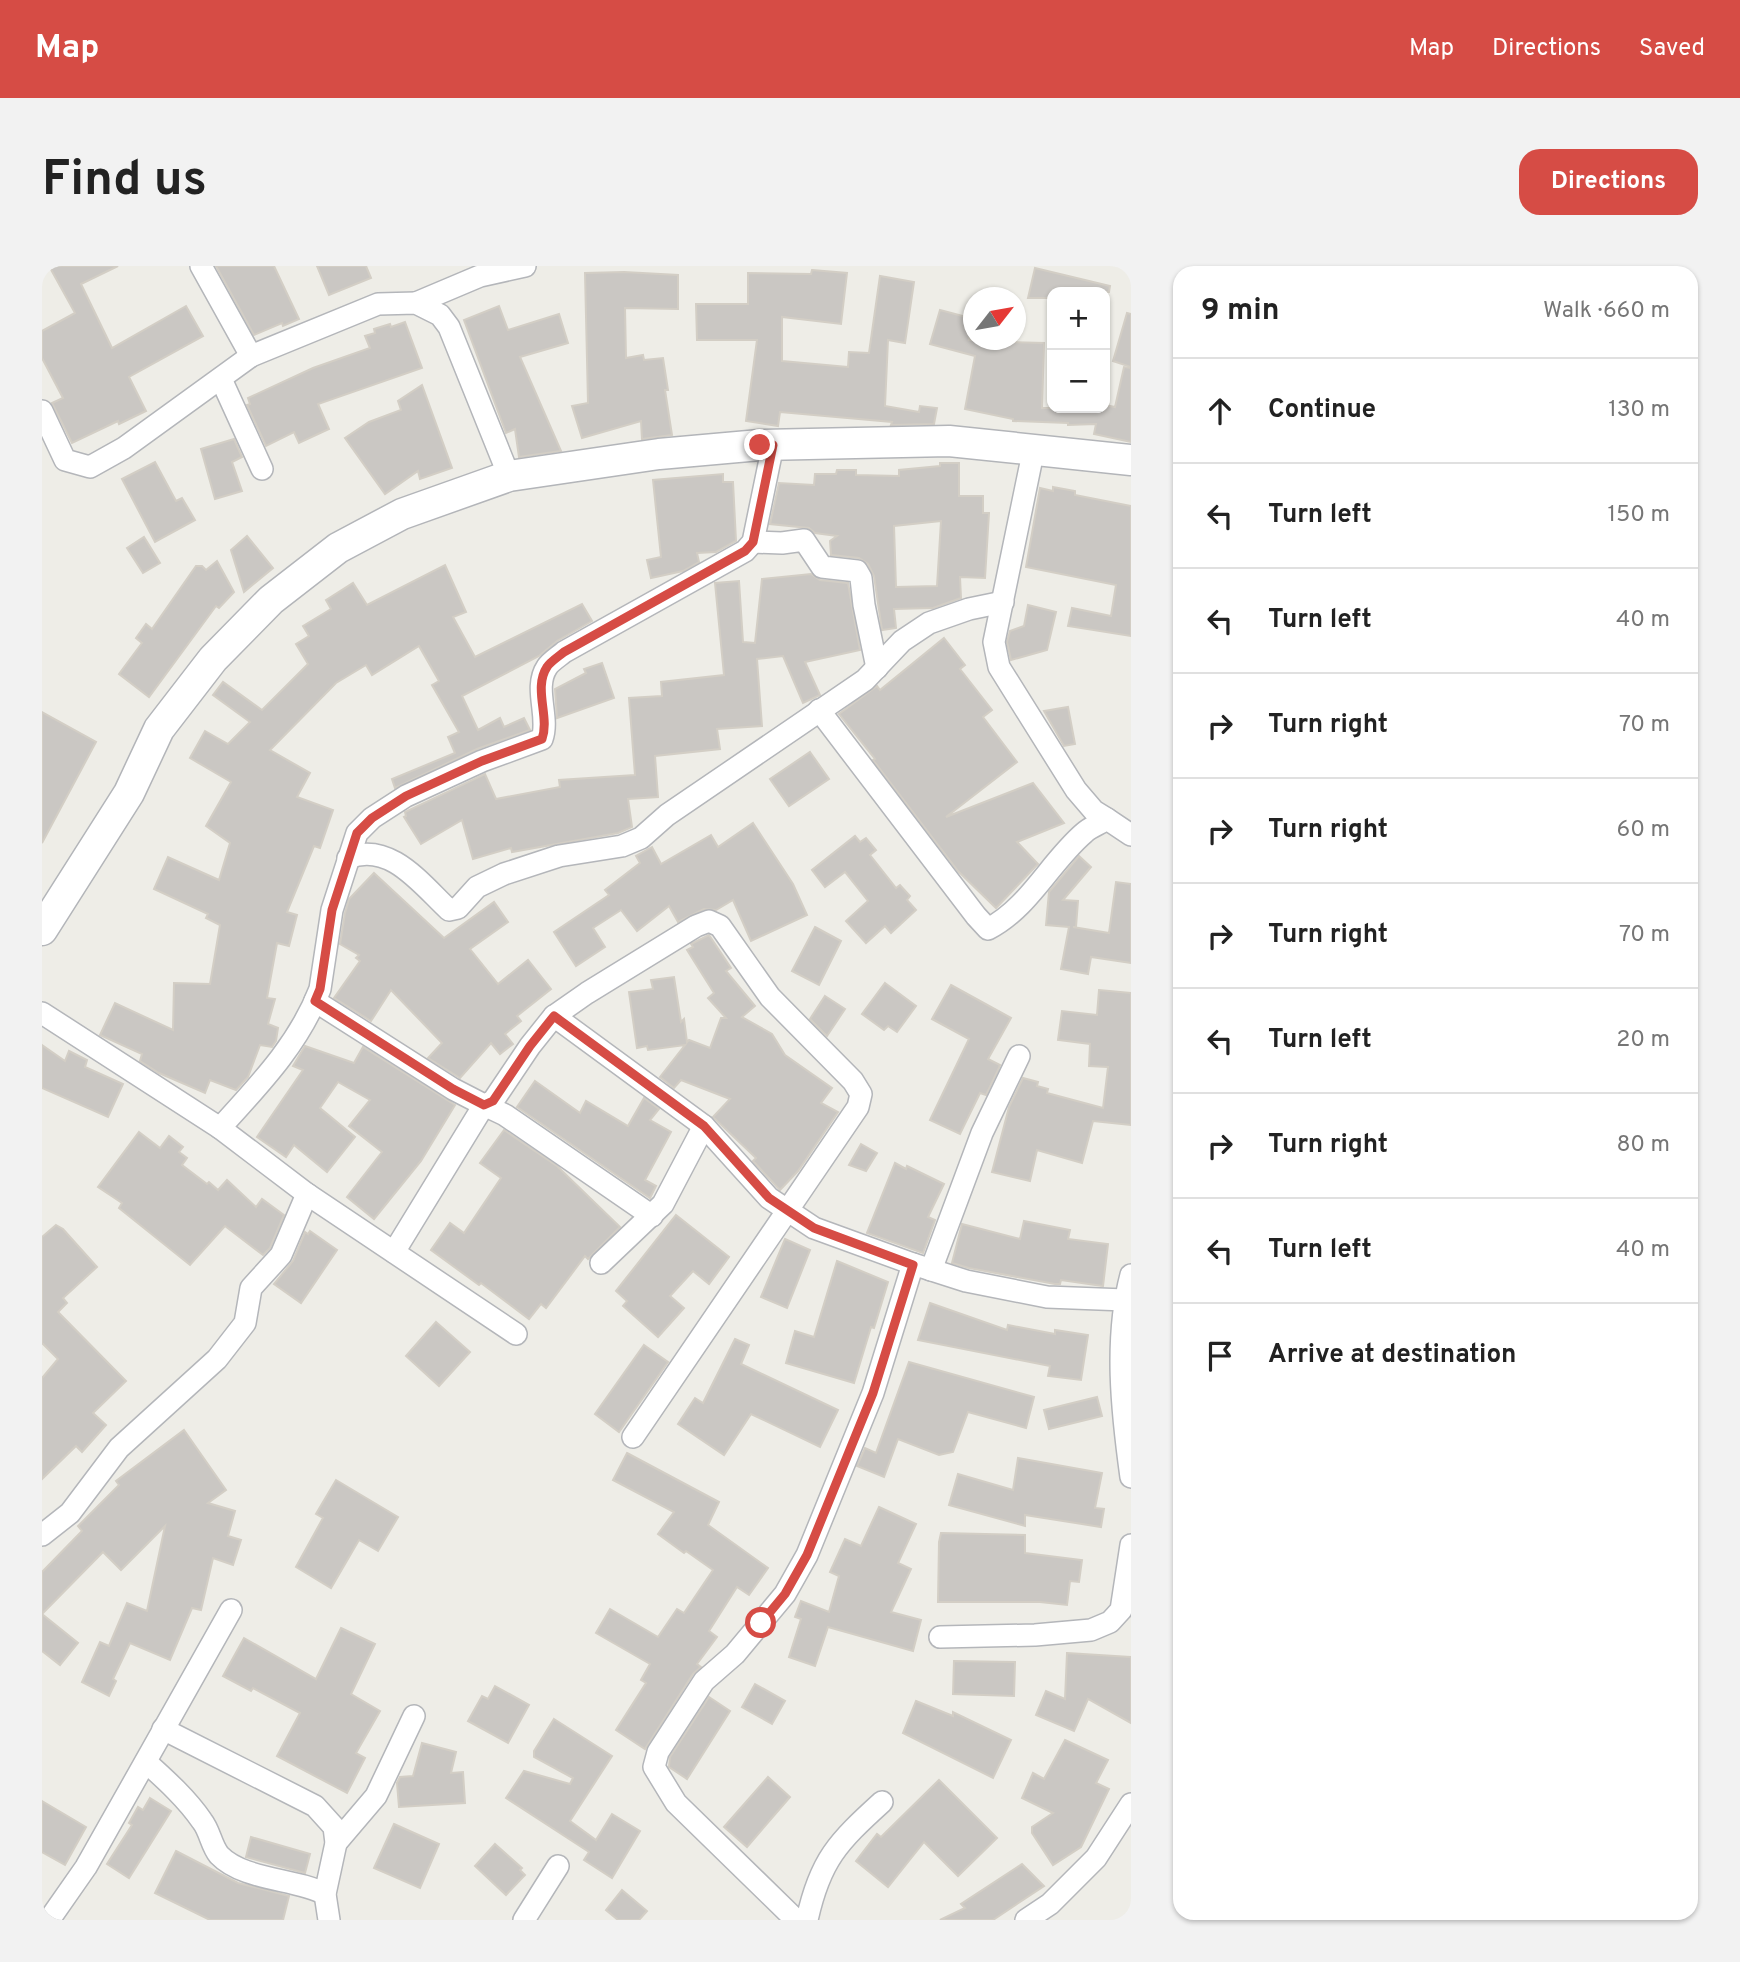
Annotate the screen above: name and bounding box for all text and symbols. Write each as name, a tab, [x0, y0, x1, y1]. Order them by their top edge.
text: Map	[35, 28, 99, 70]
text: Map	[1409, 34, 1454, 64]
text: Directions	[1492, 34, 1601, 64]
text: Saved	[1639, 34, 1705, 64]
button: Directions	[1519, 149, 1698, 215]
text: Find us	[42, 151, 207, 213]
north arrow	[963, 287, 1026, 350]
map controls	[1047, 287, 1110, 413]
button: +	[1047, 287, 1110, 350]
text: 9 min	[1201, 293, 1279, 330]
text: Walk · 660 m	[1543, 297, 1670, 326]
button: −	[1047, 350, 1110, 413]
icon: ahead	[1201, 392, 1239, 430]
text: Continue	[1268, 394, 1376, 427]
text: 130 m	[1608, 396, 1670, 425]
route end	[744, 429, 775, 460]
icon: left	[1201, 497, 1239, 535]
text: Turn left	[1268, 499, 1372, 532]
text: 150 m	[1608, 501, 1670, 530]
icon: left	[1201, 602, 1239, 640]
text: Turn left	[1268, 604, 1372, 637]
text: 40 m	[1616, 606, 1670, 635]
icon: right	[1201, 707, 1239, 745]
text: Turn right	[1268, 709, 1388, 742]
text: 70 m	[1619, 711, 1670, 740]
icon: right	[1201, 812, 1239, 850]
text: Turn right	[1268, 814, 1388, 847]
text: 60 m	[1617, 816, 1670, 845]
icon: right	[1201, 917, 1239, 955]
text: Turn right	[1268, 919, 1388, 952]
text: 70 m	[1619, 921, 1670, 950]
icon: left	[1201, 1022, 1239, 1060]
text: Turn left	[1268, 1024, 1372, 1057]
text: 20 m	[1616, 1026, 1670, 1055]
icon: right	[1201, 1127, 1239, 1165]
text: Turn right	[1268, 1129, 1388, 1162]
text: 80 m	[1617, 1131, 1670, 1160]
icon: left	[1201, 1232, 1239, 1270]
text: Turn left	[1268, 1234, 1372, 1267]
text: 40 m	[1616, 1236, 1670, 1265]
icon: arrive	[1201, 1337, 1239, 1375]
text: Arrive at destination	[1268, 1339, 1516, 1372]
route start	[745, 1607, 776, 1638]

